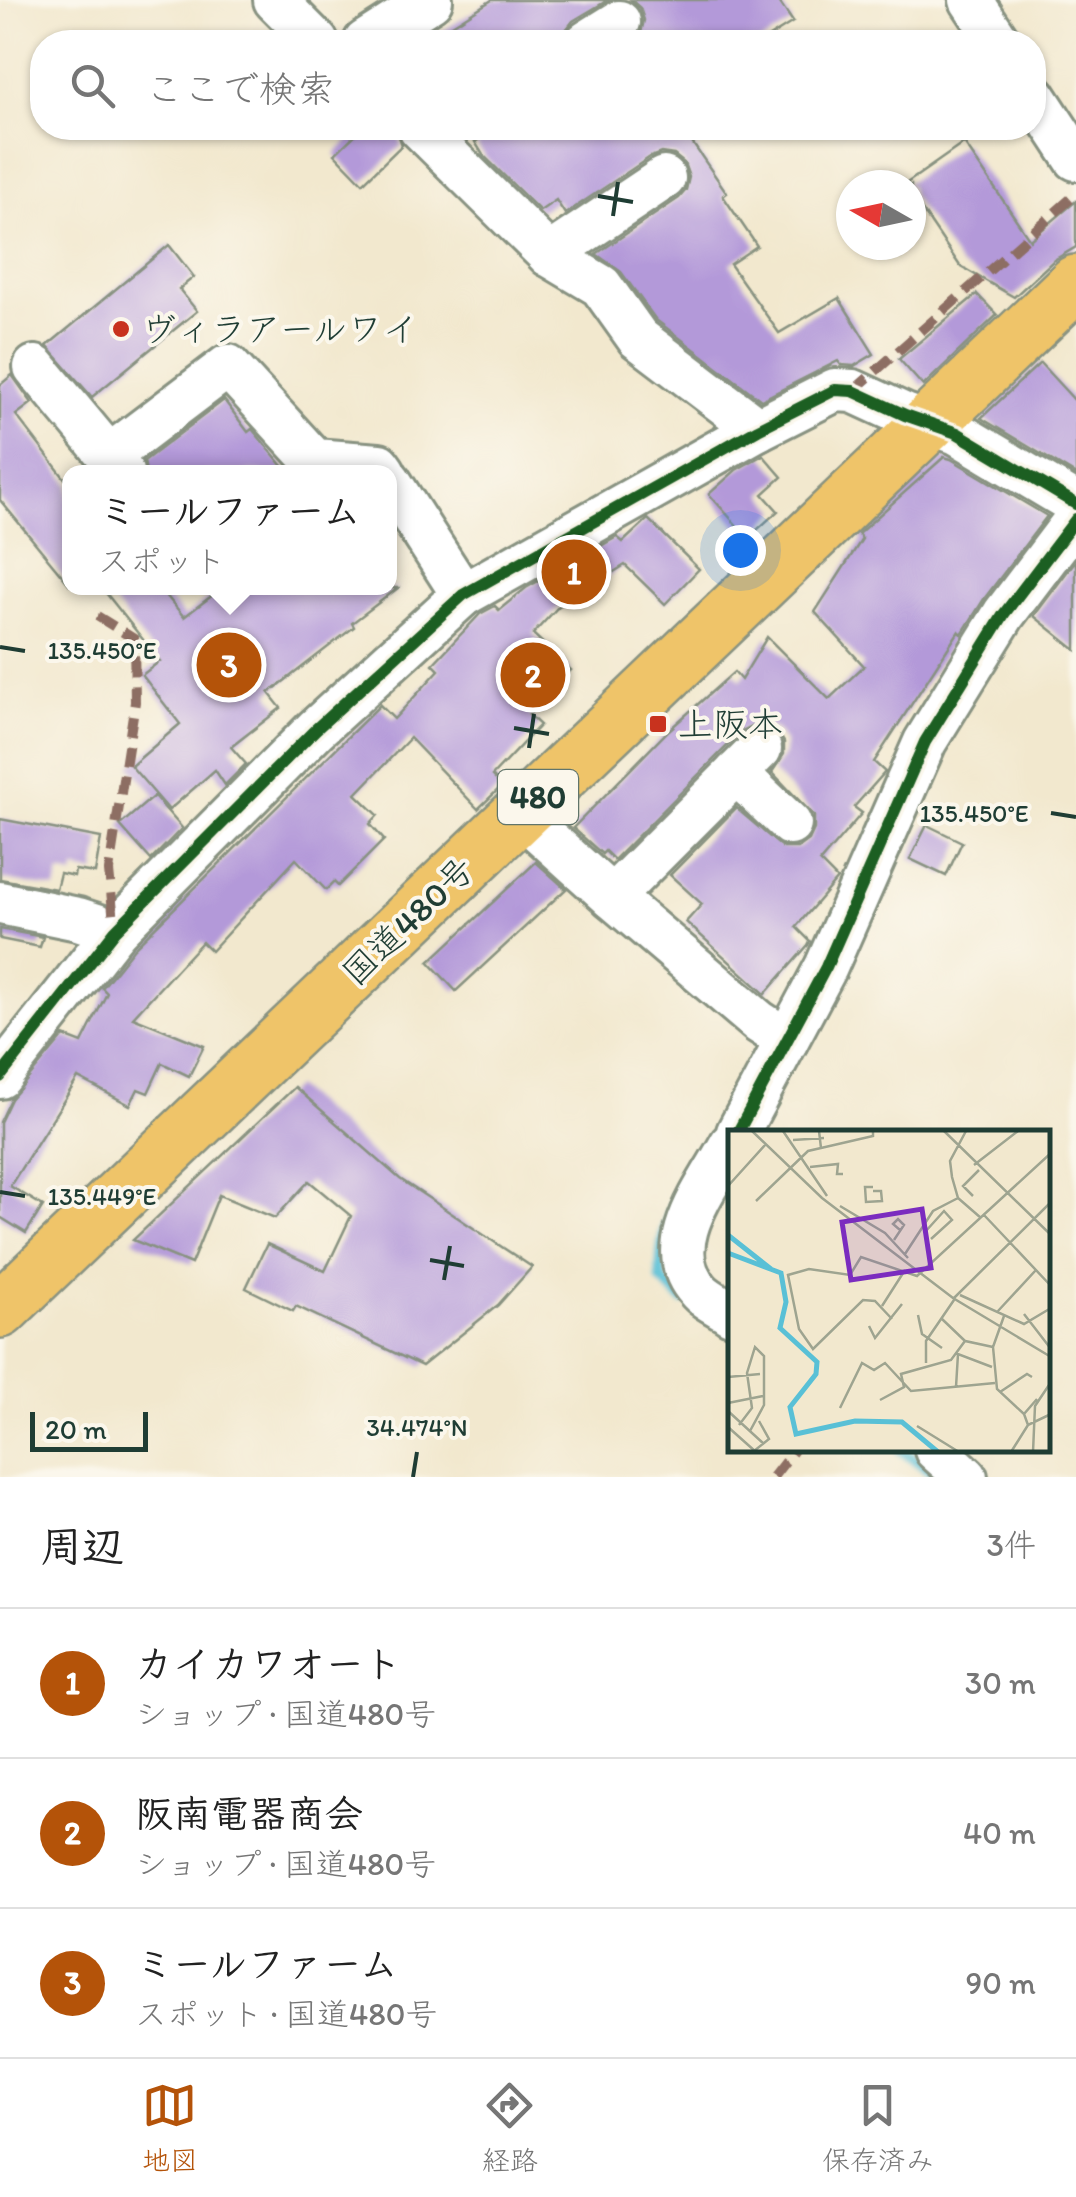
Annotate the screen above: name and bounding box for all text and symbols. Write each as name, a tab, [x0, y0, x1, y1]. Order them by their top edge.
search box	[30, 30, 1046, 140]
icon: search	[65, 58, 120, 113]
text: ここで検索	[145, 66, 335, 112]
north arrow	[836, 170, 926, 260]
place label: ヴィラアールワイ	[141, 308, 418, 350]
marker: ヴィラアールワイ	[110, 318, 132, 340]
popup	[62, 465, 397, 595]
text: ミールファーム	[98, 488, 361, 534]
your location	[715, 525, 766, 576]
pin: 1	[542, 534, 606, 610]
text: スポット	[98, 542, 226, 580]
pin: 3	[196, 628, 262, 702]
text: 135.450°E	[47, 635, 157, 665]
pin: 2	[500, 638, 566, 712]
place label: 上阪本	[678, 703, 783, 745]
marker: 上阪本	[647, 713, 669, 735]
road number: 480	[498, 770, 578, 824]
text: 135.450°E	[919, 798, 1029, 828]
street label: 国道480号	[333, 848, 483, 994]
inset map	[728, 1130, 1051, 1452]
text: 135.449°E	[48, 1181, 156, 1211]
scale bar	[30, 1407, 148, 1452]
text: 20 m	[45, 1412, 107, 1446]
text: 34.474°N	[366, 1412, 468, 1442]
text: 周辺	[40, 1521, 124, 1572]
text: 3件	[987, 1526, 1036, 1564]
text: カイカワオート	[135, 1641, 402, 1687]
text: 1	[65, 1664, 80, 1702]
text: 30 m	[965, 1664, 1036, 1702]
text: ショップ · 国道480号	[135, 1695, 436, 1733]
text: 阪南電器商会	[135, 1791, 363, 1837]
text: 2	[64, 1814, 81, 1852]
text: 40 m	[963, 1814, 1036, 1852]
text: ショップ · 国道480号	[135, 1845, 436, 1883]
text: ミールファーム	[135, 1941, 398, 1987]
text: 3	[64, 1964, 81, 2002]
text: 90 m	[965, 1964, 1036, 2002]
text: スポット · 国道480号	[135, 1995, 438, 2033]
tab: 地図	[142, 2078, 198, 2178]
tab: 経路	[482, 2078, 538, 2178]
tab: 保存済み	[822, 2078, 934, 2178]

